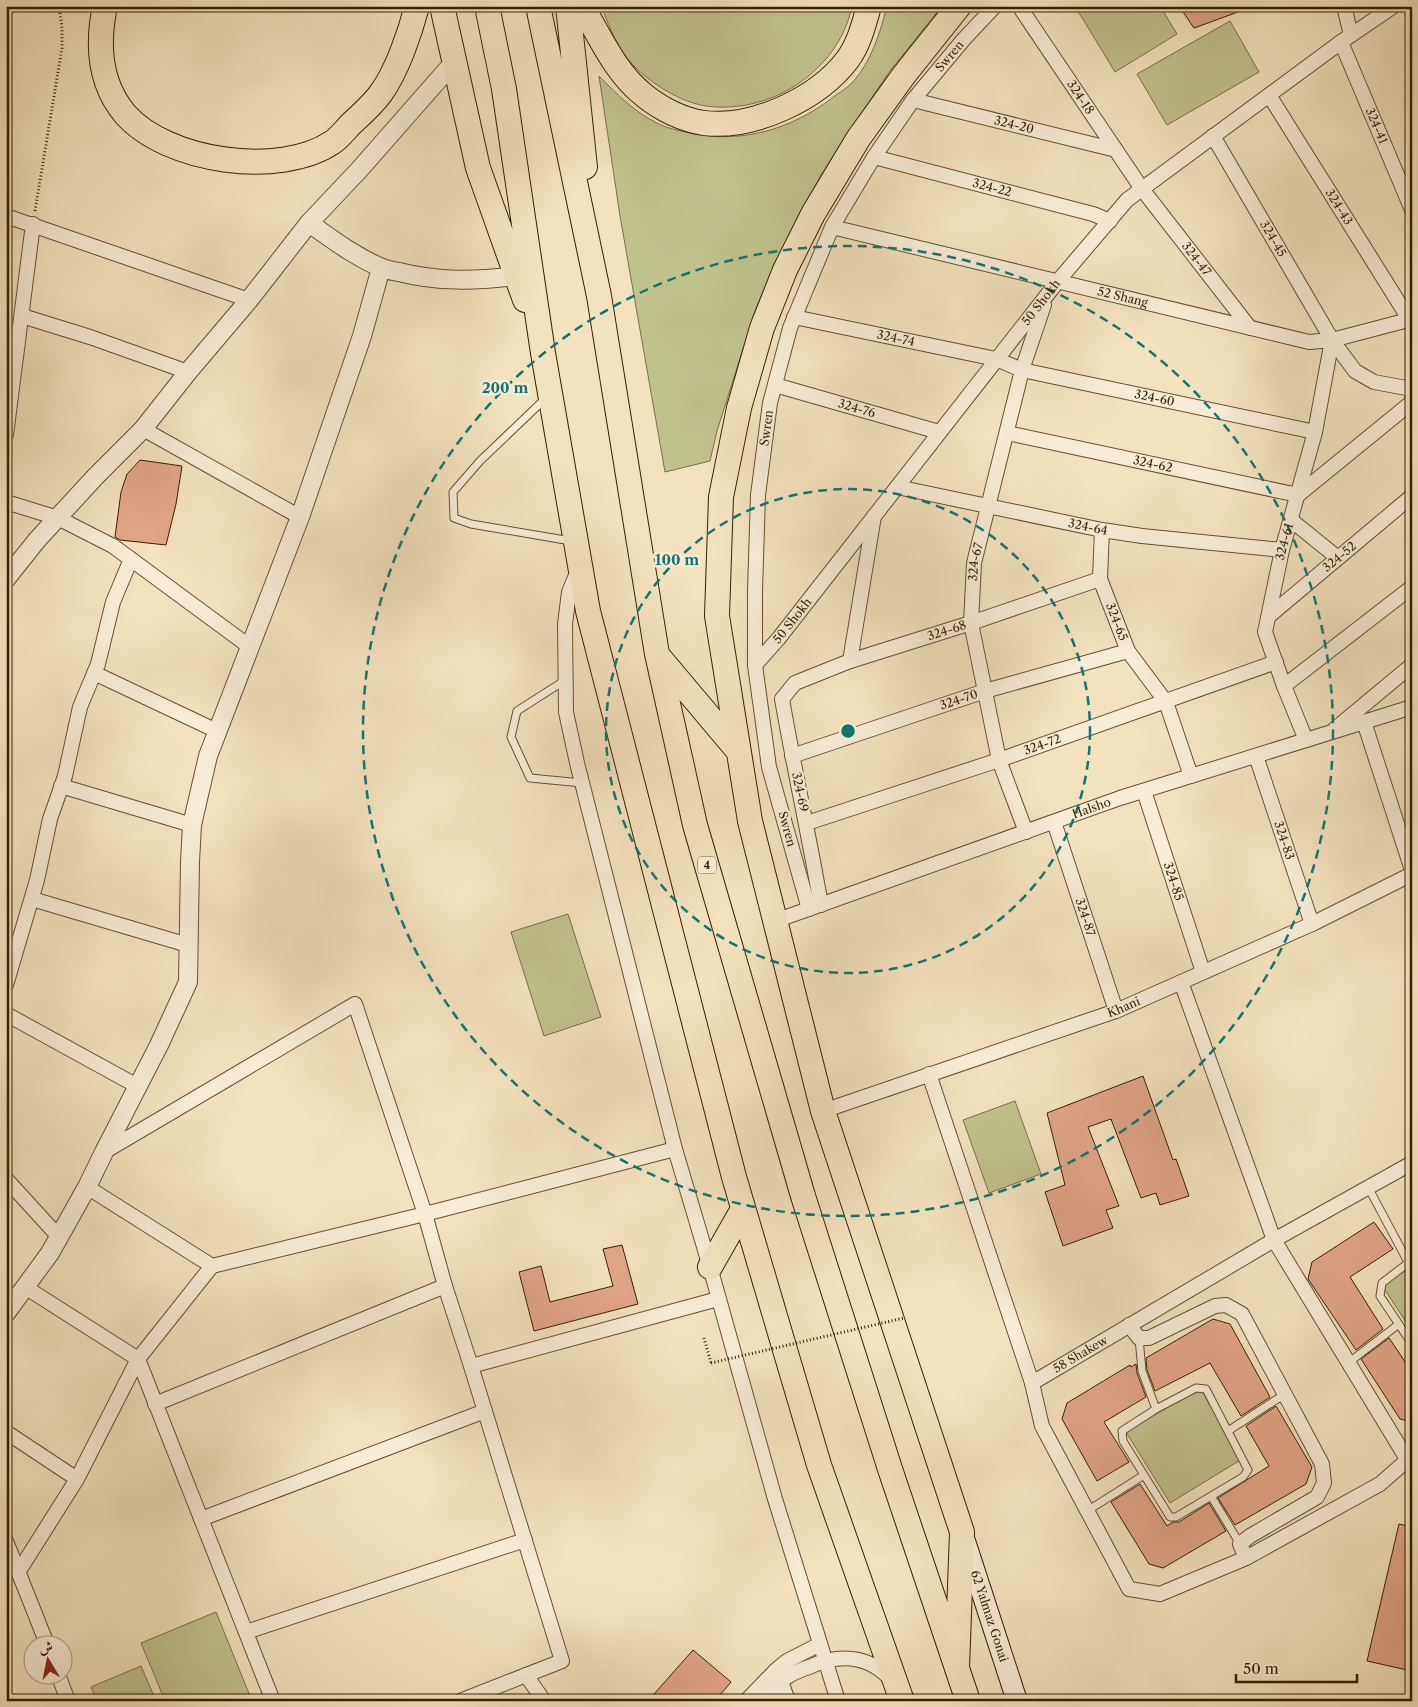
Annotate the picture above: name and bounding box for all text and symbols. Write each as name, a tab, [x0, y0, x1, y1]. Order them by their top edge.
street label: Swren	[932, 37, 967, 75]
street label: 324-18	[1064, 77, 1098, 117]
street label: 324-41	[1363, 105, 1391, 146]
street label: 324-20	[993, 112, 1036, 137]
street label: 324-22	[971, 175, 1013, 200]
street label: 324-43	[1323, 186, 1356, 227]
street label: 324-45	[1257, 218, 1290, 259]
street label: 324-47	[1179, 239, 1215, 279]
street label: 50 Shokh	[1018, 276, 1064, 328]
street label: 52 Shang	[1096, 283, 1150, 310]
street label: 324-74	[876, 326, 916, 349]
text: 200 m	[482, 378, 528, 397]
street label: 324-60	[1133, 386, 1176, 409]
street label: 324-76	[836, 395, 877, 420]
street label: Swren	[756, 409, 776, 447]
street label: 324-62	[1132, 452, 1174, 475]
street label: 324-64	[1067, 515, 1109, 538]
street label: 324-61	[1272, 521, 1296, 562]
street label: 324-52	[1319, 538, 1359, 575]
street label: 324-67	[965, 541, 986, 582]
text: 100 m	[655, 550, 699, 569]
street label: 50 Shokh	[770, 594, 815, 646]
street label: 324-65	[1103, 601, 1131, 643]
street label: 324-68	[925, 617, 968, 643]
street label: 324-70	[938, 686, 980, 713]
centre of rings	[839, 722, 857, 740]
street label: 324-72	[1021, 731, 1063, 758]
street label: 324-69	[789, 771, 812, 813]
street label: Halsho	[1070, 794, 1113, 822]
street label: Swren	[775, 809, 800, 849]
street label: 324-83	[1271, 819, 1298, 861]
road number: 4	[698, 856, 716, 874]
street label: 324-85	[1161, 860, 1187, 902]
street label: 324-87	[1072, 896, 1099, 938]
street label: Khani	[1105, 993, 1143, 1020]
street label: 58 Shakew	[1050, 1331, 1111, 1376]
street label: 62 Yalmaz Gonai	[968, 1568, 1012, 1664]
north arrow	[22, 1634, 72, 1684]
text: ش	[37, 1637, 54, 1657]
scale bar	[1236, 1652, 1357, 1684]
text: 50 m	[1243, 1659, 1279, 1678]

